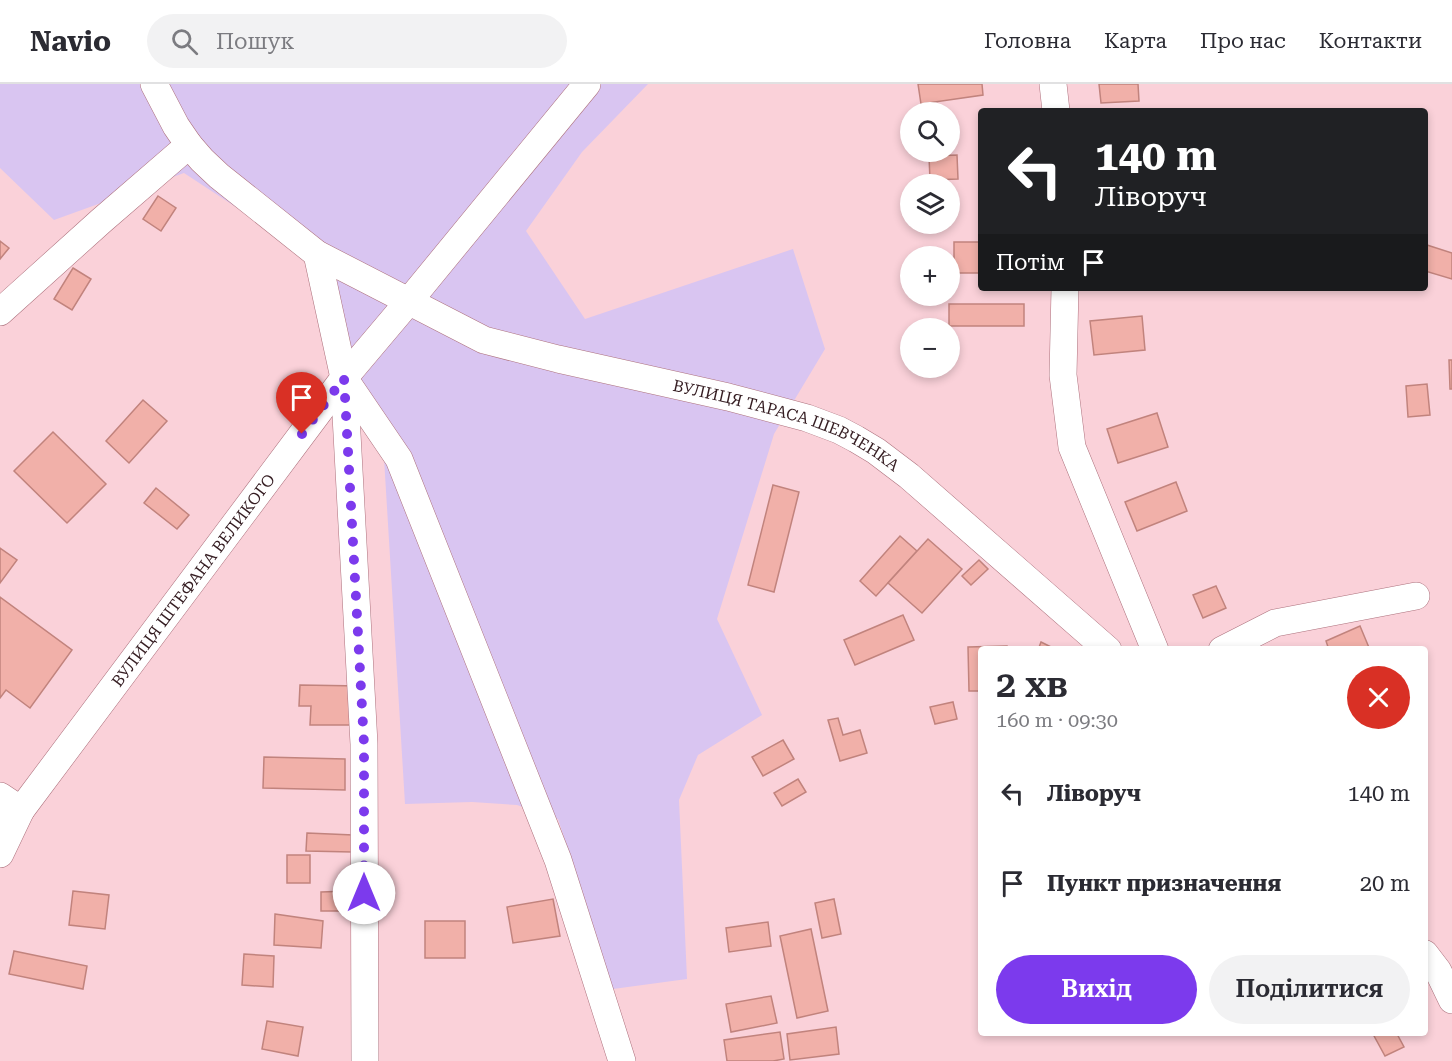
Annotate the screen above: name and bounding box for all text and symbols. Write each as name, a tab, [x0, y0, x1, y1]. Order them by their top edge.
search box	[147, 14, 567, 68]
text: Navio	[30, 25, 111, 58]
icon: search	[168, 25, 201, 58]
text: Пошук	[216, 29, 294, 54]
text: Головна	[984, 29, 1071, 53]
text: Карта	[1104, 29, 1167, 53]
text: Про нас	[1200, 29, 1286, 53]
text: Контакти	[1319, 29, 1422, 53]
map controls	[900, 102, 960, 378]
button: search	[900, 102, 960, 162]
text: 140 m	[1095, 131, 1217, 180]
icon: left	[996, 132, 1074, 210]
button: layers	[900, 174, 960, 234]
text: Ліворуч	[1095, 181, 1207, 213]
button: +	[900, 246, 960, 306]
icon: arrive	[1077, 246, 1110, 279]
text: Потім	[996, 250, 1065, 275]
button: −	[900, 318, 960, 378]
pin	[276, 372, 327, 434]
street label: ВУЛИЦЯ ТАРАСА ШЕВЧЕНКА	[671, 375, 904, 475]
icon: arrive	[285, 381, 318, 414]
street label: ВУЛИЦЯ ШТЕФАНА ВЕЛИКОГО	[107, 470, 279, 690]
text: 2 хв	[996, 664, 1068, 706]
button: close	[1347, 666, 1410, 729]
text: 160 m · 09:30	[996, 708, 1118, 732]
icon: left	[996, 777, 1029, 810]
text: Ліворуч	[1047, 781, 1141, 806]
text: 140 m	[1347, 781, 1410, 806]
position arrow	[332, 861, 396, 925]
icon: arrive	[996, 867, 1029, 900]
text: Пункт призначення	[1047, 871, 1281, 896]
text: 20 m	[1360, 871, 1410, 896]
button: Вихід	[996, 955, 1197, 1024]
button: Поділитися	[1209, 955, 1410, 1024]

